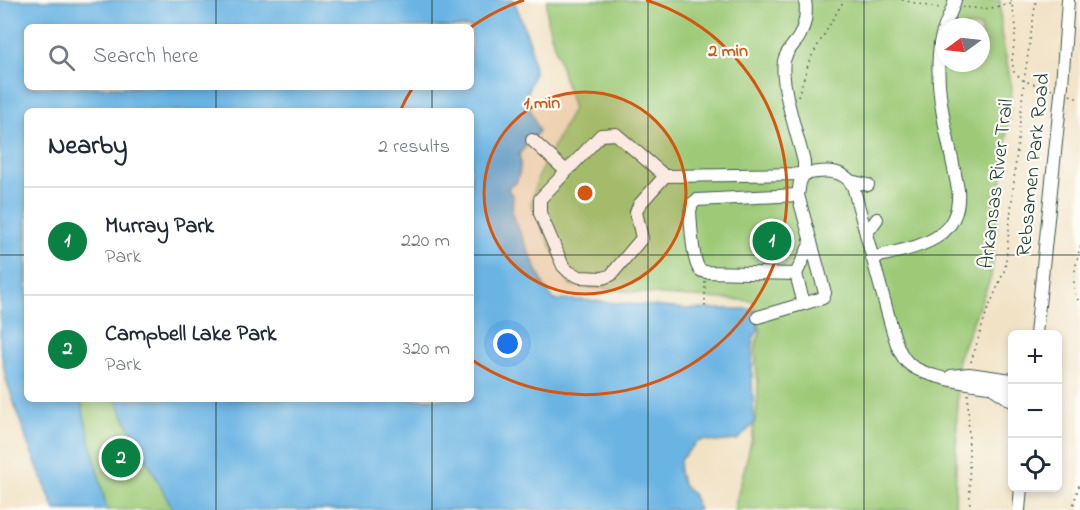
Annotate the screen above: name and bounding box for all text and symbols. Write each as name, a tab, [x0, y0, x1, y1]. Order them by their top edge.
north arrow	[936, 18, 990, 72]
search box	[24, 24, 474, 90]
text: 2 min	[707, 39, 748, 65]
icon: search	[45, 41, 78, 74]
text: Search here	[93, 41, 198, 73]
street label: Rebsamen Park Road	[1009, 72, 1059, 258]
text: 1 min	[524, 91, 560, 117]
street label: Arkansas River Trail	[972, 97, 1022, 271]
text: Nearby	[48, 128, 127, 166]
text: 2 results	[378, 133, 450, 162]
centre of rings	[575, 183, 595, 203]
text: Murray Park	[105, 211, 214, 243]
pin: 1	[752, 218, 792, 264]
text: 1	[64, 227, 71, 256]
text: 220 m	[401, 227, 450, 256]
text: Park	[105, 243, 141, 272]
text: Campbell Lake Park	[105, 319, 276, 351]
your location	[493, 329, 522, 358]
map controls	[1008, 330, 1062, 492]
button: +	[1008, 330, 1062, 384]
text: 2	[63, 335, 72, 364]
text: 320 m	[403, 335, 450, 364]
text: Park	[105, 351, 141, 380]
button: −	[1008, 384, 1062, 438]
pin: 2	[102, 436, 140, 480]
button: locate	[1008, 438, 1062, 492]

